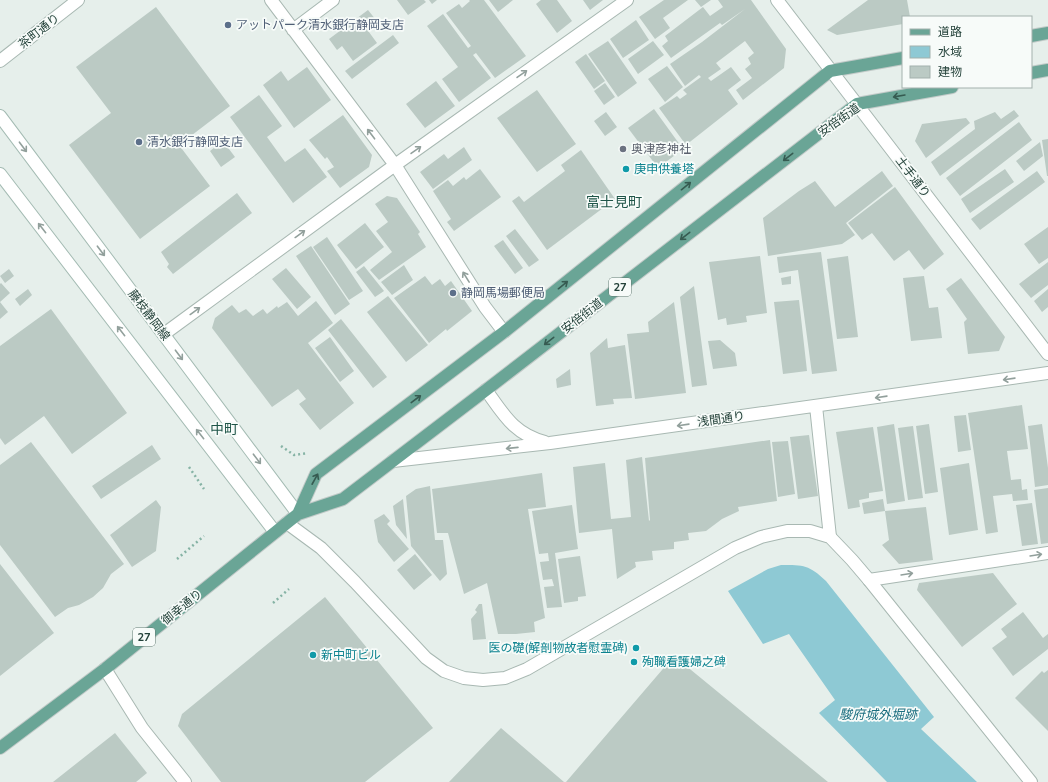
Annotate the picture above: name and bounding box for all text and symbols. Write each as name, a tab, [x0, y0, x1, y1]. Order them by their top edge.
street label: 茶町通り	[15, 10, 63, 52]
legend	[902, 16, 1032, 88]
place label: アットパーク清水銀行静岡支店	[236, 17, 404, 33]
marker: アットパーク清水銀行静岡支店	[223, 20, 233, 30]
text: 道路	[938, 24, 962, 40]
text: 水域	[938, 44, 962, 60]
text: 建物	[938, 64, 962, 80]
one-way arrow	[517, 70, 528, 78]
one-way arrow	[893, 92, 906, 100]
street label: 安倍街道	[815, 100, 863, 140]
one-way arrow	[367, 128, 376, 139]
place label: 清水銀行静岡支店	[147, 134, 243, 150]
marker: 清水銀行静岡支店	[134, 137, 144, 147]
one-way arrow	[19, 141, 28, 152]
place label: 奥津彦神社	[631, 141, 691, 157]
marker: 奥津彦神社	[618, 144, 628, 154]
one-way arrow	[411, 146, 422, 154]
one-way arrow	[783, 153, 794, 161]
street label: 土手通り	[892, 153, 934, 201]
place label: 庚申供養塔	[634, 161, 694, 177]
marker: 庚申供養塔	[621, 164, 631, 174]
one-way arrow	[681, 182, 692, 191]
district label: 富士見町	[586, 193, 642, 212]
one-way arrow	[38, 223, 46, 234]
one-way arrow	[294, 230, 305, 239]
one-way arrow	[680, 232, 691, 241]
one-way arrow	[97, 245, 106, 256]
one-way arrow	[462, 272, 470, 283]
road number: 27	[609, 278, 631, 296]
one-way arrow	[558, 281, 569, 289]
place label: 静岡馬場郵便局	[461, 285, 545, 301]
street label: 藤枝静岡線	[125, 286, 173, 344]
marker: 静岡馬場郵便局	[448, 288, 458, 298]
street label: 安倍街道	[558, 295, 606, 337]
one-way arrow	[190, 307, 201, 316]
one-way arrow	[117, 326, 125, 337]
one-way arrow	[544, 337, 555, 346]
one-way arrow	[175, 350, 183, 361]
one-way arrow	[1003, 375, 1016, 383]
one-way arrow	[875, 393, 888, 401]
one-way arrow	[410, 395, 421, 403]
street label: 浅間通り	[696, 408, 746, 430]
district label: 中町	[210, 420, 238, 439]
one-way arrow	[677, 421, 690, 429]
one-way arrow	[196, 429, 205, 440]
one-way arrow	[506, 444, 519, 451]
one-way arrow	[253, 454, 261, 465]
one-way arrow	[311, 473, 319, 485]
one-way arrow	[1029, 551, 1042, 559]
one-way arrow	[900, 570, 913, 578]
street label: 御幸通り	[158, 586, 206, 628]
road number: 27	[133, 628, 155, 646]
place label: 医の礎(解剖物故者慰霊碑)	[488, 640, 628, 656]
marker: 医の礎(解剖物故者慰霊碑)	[631, 643, 641, 653]
place label: 新中町ビル	[321, 647, 381, 663]
marker: 新中町ビル	[308, 650, 318, 660]
place label: 殉職看護婦之碑	[642, 654, 726, 670]
marker: 殉職看護婦之碑	[629, 657, 639, 667]
water label: 駿府城外堀跡	[839, 706, 919, 724]

